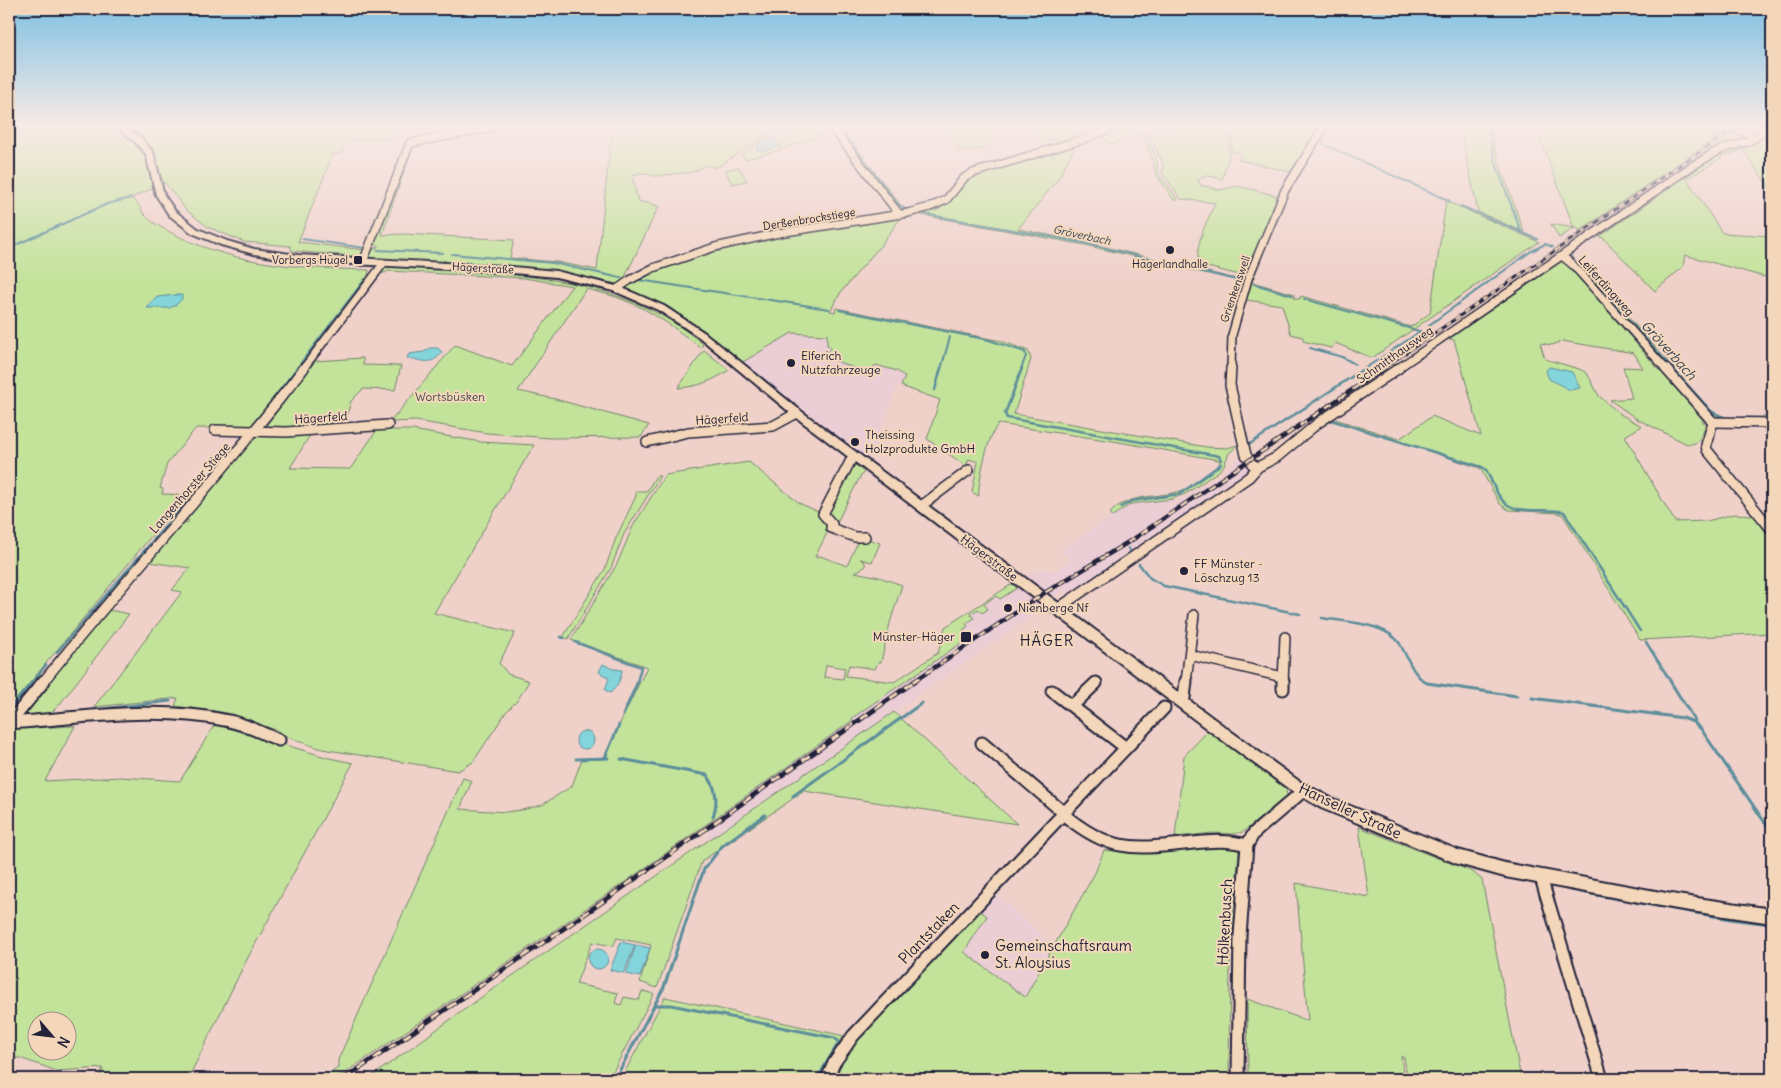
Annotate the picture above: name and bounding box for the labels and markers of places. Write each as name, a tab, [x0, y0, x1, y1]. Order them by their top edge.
marker: Hägerlandhalle	[1164, 244, 1176, 256]
place label: Vorbergs Hügel	[272, 253, 348, 267]
marker: Vorbergs Hügel	[352, 254, 364, 266]
place label: Hägerlandhalle	[1132, 257, 1208, 271]
place label: Elferich Nutzfahrzeuge	[801, 348, 881, 377]
marker: Elferich Nutzfahrzeuge	[785, 357, 797, 369]
place label: Theissing Holzprodukte GmbH	[865, 427, 975, 456]
marker: Theissing Holzprodukte GmbH	[849, 436, 861, 448]
place label: FF Münster - Löschzug 13	[1194, 556, 1263, 585]
marker: FF Münster - Löschzug 13	[1178, 565, 1190, 577]
place label: Nienberge Nf	[1018, 600, 1089, 615]
marker: Nienberge Nf	[1002, 602, 1014, 614]
place label: Münster-Häger	[873, 629, 955, 644]
marker: Münster-Häger	[959, 630, 973, 644]
place label: Gemeinschaftsraum St. Aloysius	[995, 936, 1132, 972]
marker: Gemeinschaftsraum St. Aloysius	[979, 949, 991, 961]

